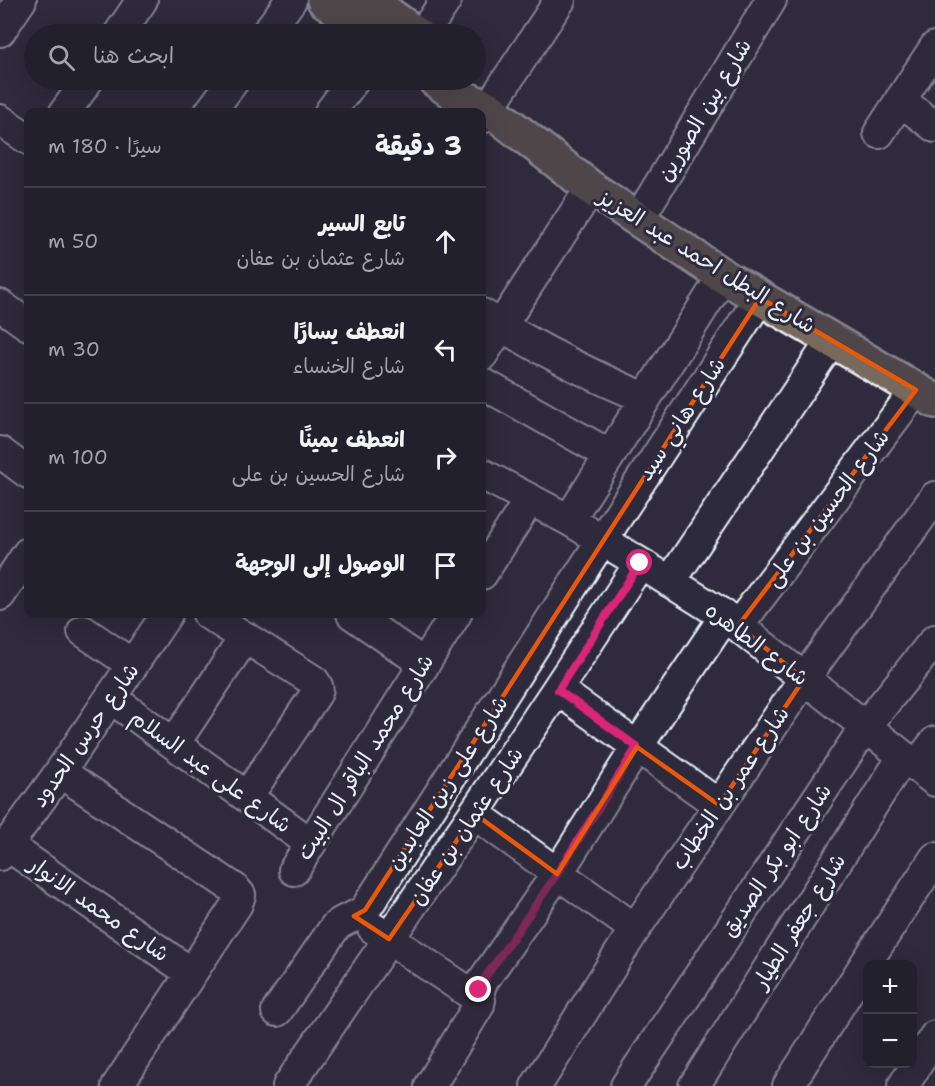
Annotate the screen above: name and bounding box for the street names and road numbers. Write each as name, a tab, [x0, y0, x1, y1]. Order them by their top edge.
street label: شارع بين الصورين	[650, 33, 759, 187]
street label: شارع البطل احمد عبد العزيز	[591, 181, 821, 341]
street label: شارع هاني سيد	[630, 352, 736, 489]
street label: شارع الحسين بن على	[758, 423, 897, 593]
street label: شارع الطاهره	[699, 596, 815, 693]
street label: شارع محمد الباقر ال البيت	[290, 648, 441, 866]
street label: شارع حرس الحدود	[24, 657, 146, 813]
street label: شارع على زين العابدين	[380, 690, 515, 876]
street label: شارع عمر بن الخطاب	[664, 700, 797, 876]
street label: شارع على عبد السلام	[123, 703, 298, 841]
street label: شارع عثمان بن عفان	[402, 741, 531, 911]
street label: شارع ابو بكر الصديق	[714, 778, 839, 943]
street label: شارع جعفر الطيار	[745, 848, 853, 996]
street label: شارع محمد الانوار	[21, 849, 175, 969]

